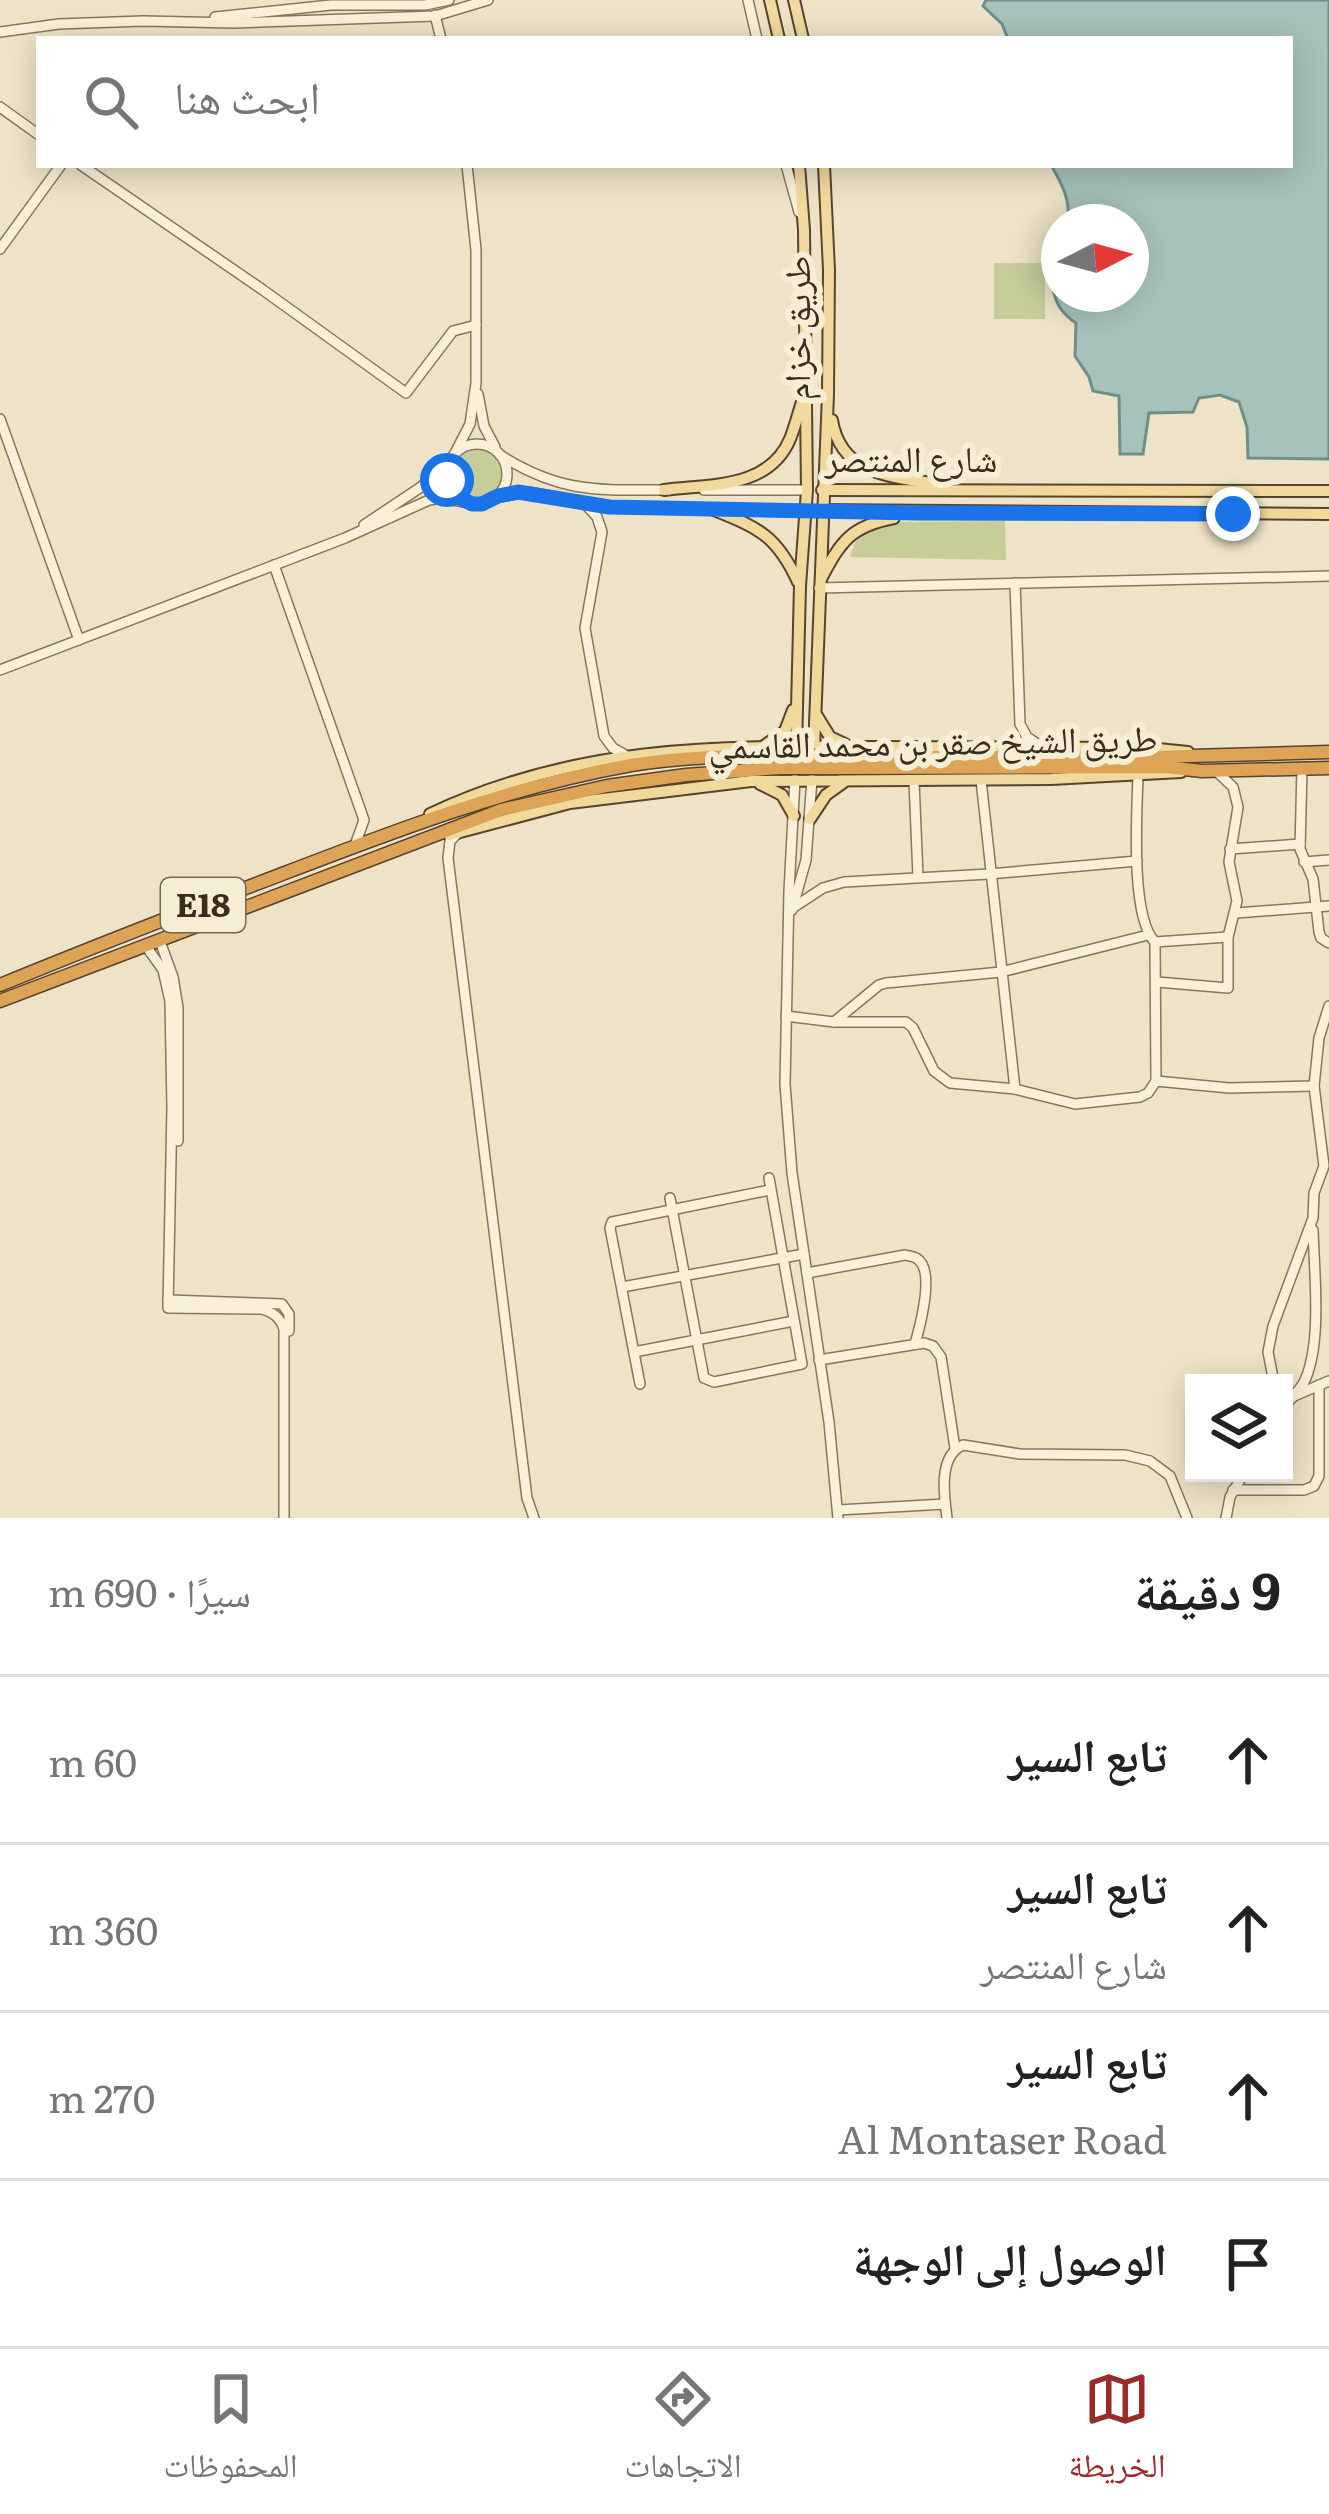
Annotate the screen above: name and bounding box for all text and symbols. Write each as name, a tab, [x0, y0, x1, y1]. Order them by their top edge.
search box	[36, 36, 1293, 168]
text: ابحث هنا	[174, 61, 320, 128]
icon: search	[78, 69, 144, 135]
north arrow	[1041, 204, 1149, 312]
street label: طريق خزام	[768, 256, 821, 400]
street label: شارع المنتصر	[824, 430, 997, 483]
route start	[420, 453, 474, 507]
route end	[1206, 487, 1260, 541]
street label: طريق الشيخ صقر بن محمد القاسمي	[708, 709, 1158, 775]
road number: E18	[161, 878, 245, 932]
map controls	[1185, 1374, 1293, 1482]
button: layers	[1185, 1374, 1293, 1482]
text: 9 دقيقة	[1134, 1550, 1281, 1626]
text: سيرًا · 690 m	[48, 1561, 251, 1619]
text: تابع السير	[1008, 1719, 1167, 1786]
icon: ahead	[1215, 1727, 1281, 1793]
text: 60 m	[48, 1731, 137, 1789]
text: تابع السير	[1008, 1851, 1167, 1918]
icon: ahead	[1215, 1895, 1281, 1961]
text: 360 m	[48, 1899, 158, 1957]
text: شارع المنتصر	[980, 1933, 1167, 1991]
text: تابع السير	[1008, 2026, 1167, 2093]
icon: ahead	[1215, 2063, 1281, 2129]
text: 270 m	[48, 2067, 155, 2125]
text: Al Montaser Road	[838, 2108, 1167, 2166]
text: الوصول إلى الوجهة	[853, 2223, 1167, 2290]
icon: arrive	[1215, 2231, 1281, 2297]
tab: المحفوظات	[163, 2366, 298, 2498]
tab: الاتجاهات	[624, 2366, 742, 2498]
tab: الخريطة	[1068, 2366, 1166, 2498]

